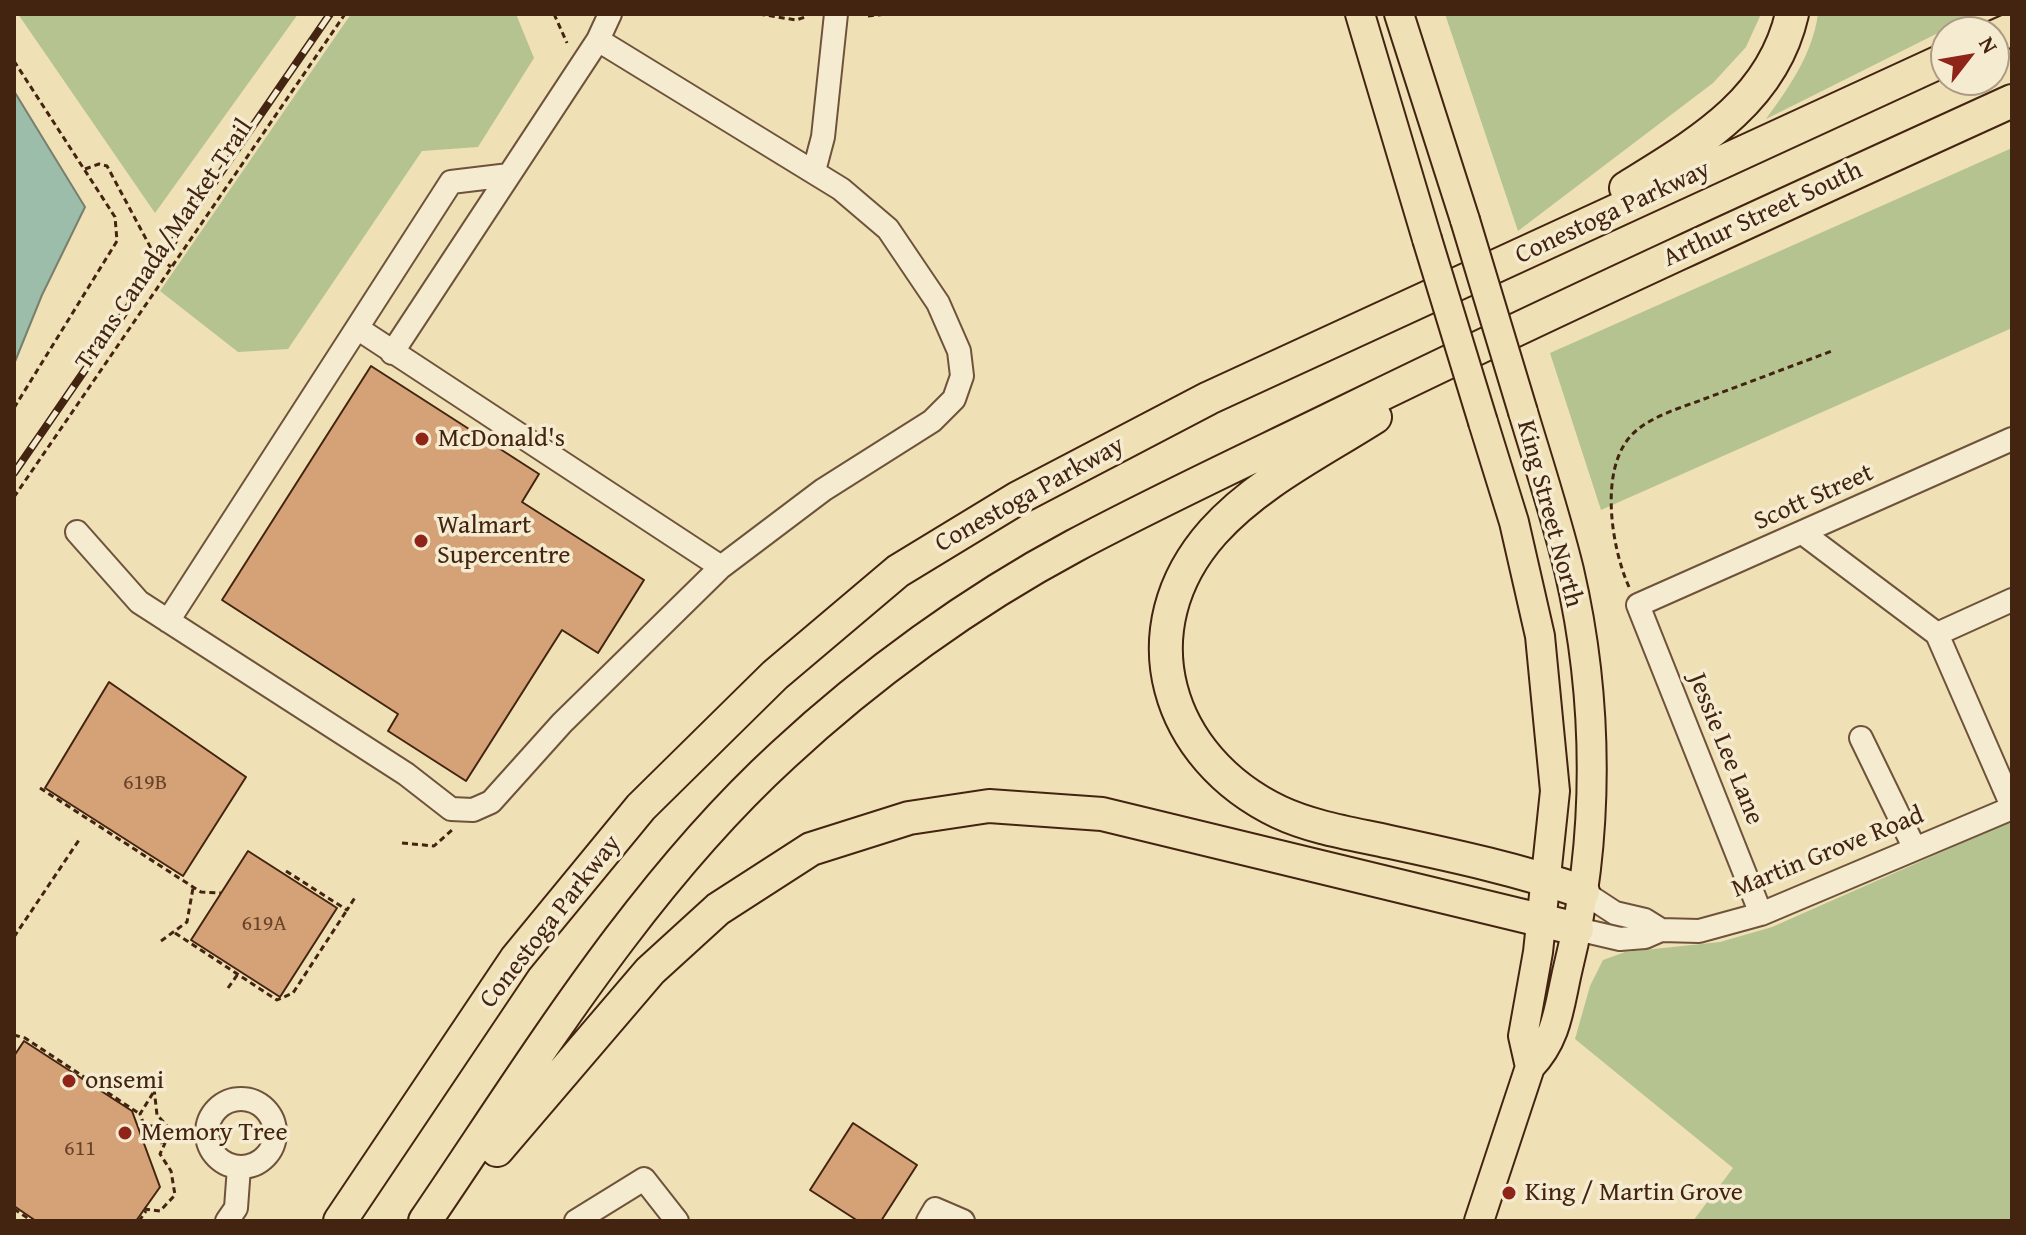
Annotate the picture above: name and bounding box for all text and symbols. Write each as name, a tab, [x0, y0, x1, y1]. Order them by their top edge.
north arrow	[1930, 16, 2010, 96]
text: N	[1971, 30, 2006, 59]
street label: Trans Canada/Market Trail	[69, 114, 261, 376]
street label: Conestoga Parkway	[1511, 154, 1715, 272]
street label: Arthur Street South	[1658, 155, 1868, 275]
street label: King Street North	[1509, 417, 1589, 611]
place label: McDonald's	[438, 423, 565, 455]
marker: McDonald's	[413, 430, 431, 448]
street label: Conestoga Parkway	[930, 430, 1130, 560]
street label: Scott Street	[1749, 458, 1879, 538]
place label: Walmart Supercentre	[437, 510, 570, 572]
marker: Walmart Supercentre	[412, 532, 430, 550]
street label: Jessie Lee Lane	[1680, 669, 1770, 829]
house number: 619B	[123, 770, 167, 796]
street label: Martin Grove Road	[1728, 800, 1928, 906]
street label: Conestoga Parkway	[474, 829, 628, 1015]
house number: 619A	[241, 911, 287, 937]
place label: onsemi	[85, 1065, 164, 1097]
marker: onsemi	[60, 1072, 78, 1090]
place label: Memory Tree	[141, 1117, 288, 1149]
marker: Memory Tree	[116, 1124, 134, 1142]
house number: 611	[64, 1136, 96, 1162]
place label: King / Martin Grove	[1525, 1177, 1743, 1209]
marker: King / Martin Grove	[1500, 1184, 1518, 1202]

